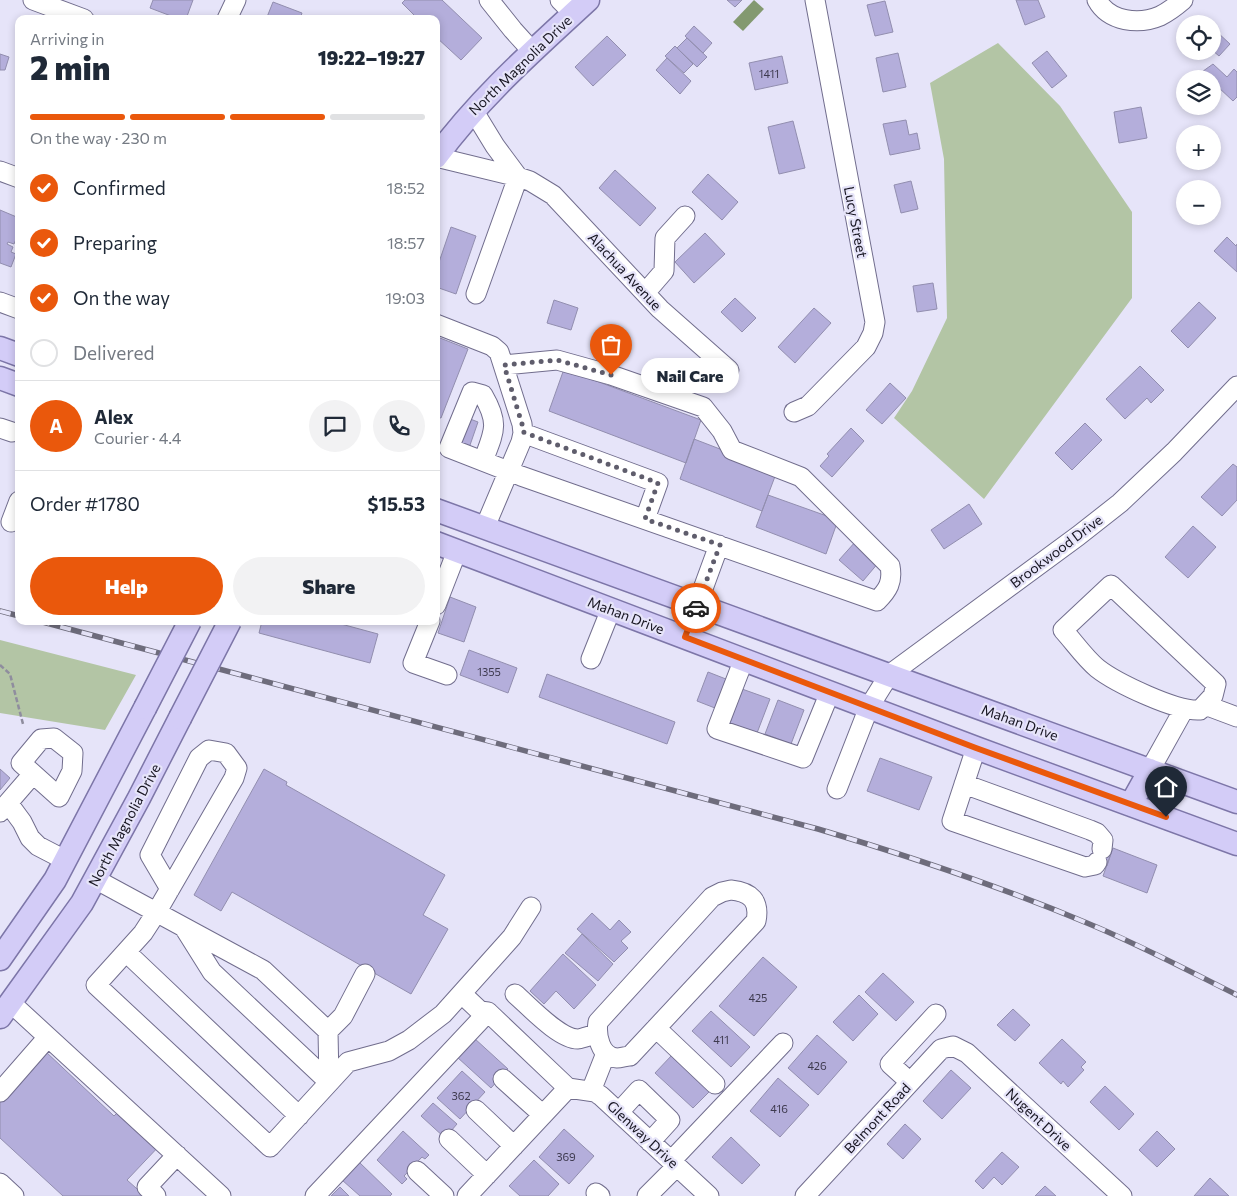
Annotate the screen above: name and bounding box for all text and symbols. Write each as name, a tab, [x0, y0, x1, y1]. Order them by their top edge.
street label: North Magnolia Drive	[465, 11, 575, 119]
map controls	[1176, 15, 1221, 225]
button: locate	[1176, 15, 1221, 60]
text: Arriving in	[30, 29, 104, 48]
text: 19:22–19:27	[318, 46, 425, 69]
text: 2 min	[30, 47, 110, 87]
house number: 1411	[759, 67, 779, 80]
button: layers	[1176, 70, 1221, 115]
button: +	[1176, 125, 1221, 170]
text: On the way · 230 m	[30, 128, 167, 147]
icon: check	[30, 174, 58, 202]
text: Confirmed	[73, 176, 166, 199]
text: 18:52	[387, 178, 425, 197]
button: −	[1176, 180, 1221, 225]
street label: Lucy Street	[841, 185, 871, 259]
icon: check	[30, 229, 58, 257]
street label: Alachua Avenue	[585, 229, 665, 313]
text: Preparing	[73, 231, 157, 254]
text: 18:57	[387, 233, 425, 252]
icon: check	[30, 284, 58, 312]
text: On the way	[73, 286, 170, 309]
text: 19:03	[385, 288, 425, 307]
pin	[590, 324, 632, 375]
icon: bag	[597, 331, 625, 359]
text: Delivered	[73, 341, 154, 364]
callout: Nail Care	[641, 358, 738, 392]
text: Nail Care	[657, 366, 723, 385]
button: chat	[309, 400, 361, 452]
button: phone	[373, 400, 425, 452]
text: Alex	[94, 405, 134, 428]
text: A	[49, 414, 63, 437]
text: Courier · 4.4	[94, 428, 181, 447]
text: Order #1780	[30, 492, 140, 515]
text: $15.53	[368, 492, 425, 515]
street label: Brookwood Drive	[1007, 511, 1105, 591]
button: Help	[30, 557, 223, 615]
button: Share	[233, 557, 425, 615]
courier	[671, 583, 721, 633]
street label: Mahan Drive	[585, 593, 667, 637]
icon: car	[682, 594, 710, 622]
house number: 1355	[477, 665, 501, 678]
street label: Mahan Drive	[979, 700, 1061, 744]
street label: North Magnolia Drive	[84, 761, 164, 889]
pin	[1145, 766, 1187, 817]
icon: home	[1152, 773, 1180, 801]
house number: 425	[749, 991, 767, 1004]
house number: 411	[713, 1033, 729, 1046]
house number: 426	[807, 1059, 827, 1072]
street label: Belmont Road	[840, 1079, 914, 1157]
street label: Nugent Drive	[1003, 1084, 1075, 1154]
house number: 362	[451, 1089, 471, 1102]
street label: Glenway Drive	[604, 1097, 682, 1171]
house number: 416	[770, 1102, 788, 1115]
house number: 369	[556, 1150, 576, 1163]

